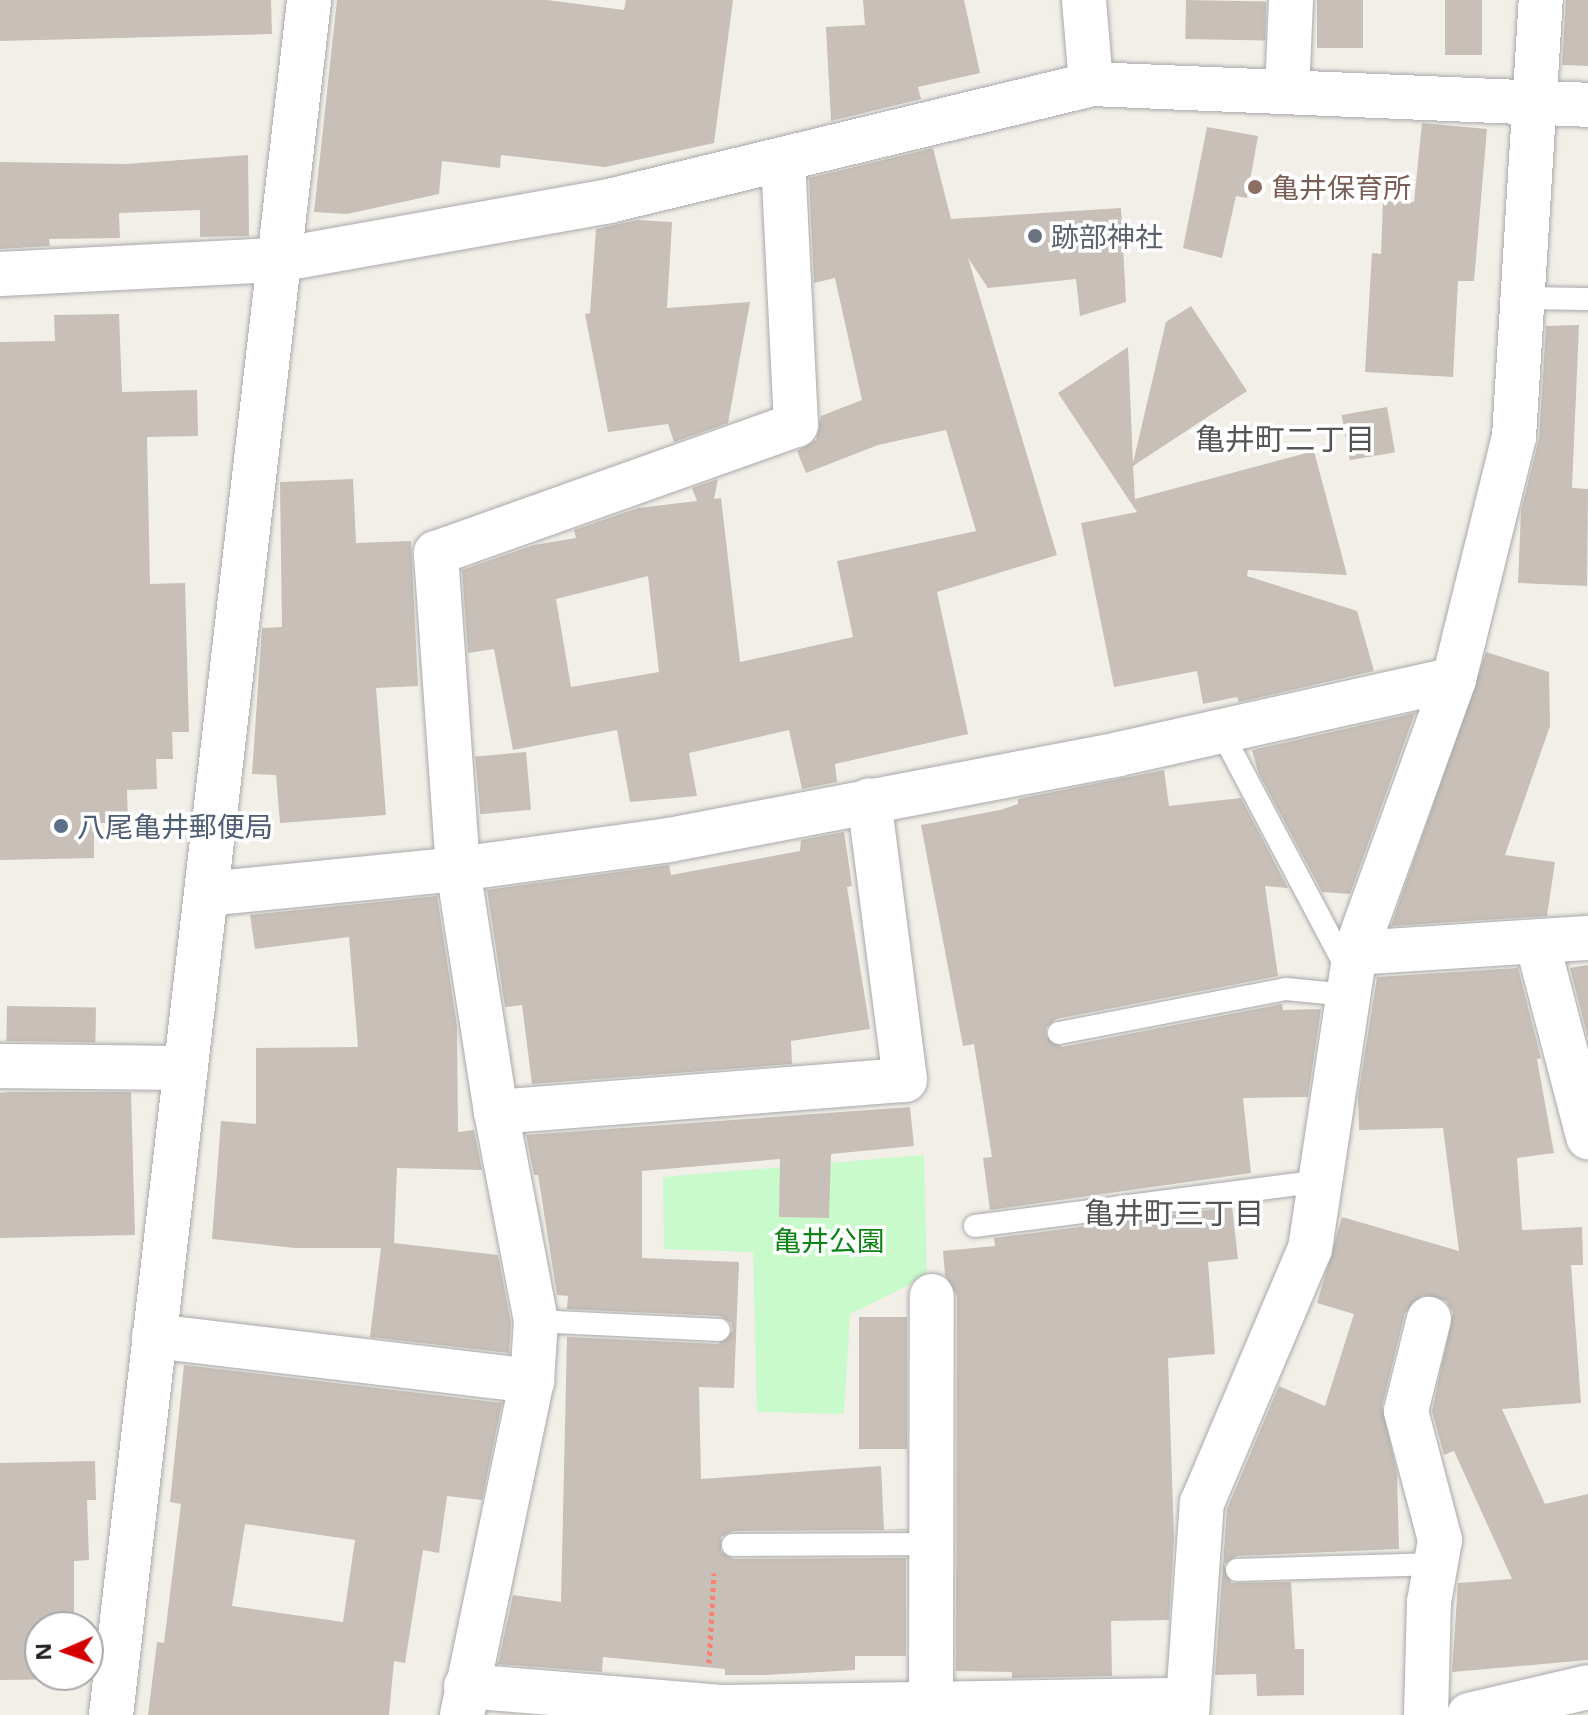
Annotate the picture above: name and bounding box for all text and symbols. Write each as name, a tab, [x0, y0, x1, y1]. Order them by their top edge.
place label: 亀井保育所	[1271, 170, 1411, 204]
marker: 亀井保育所	[1246, 178, 1264, 196]
place label: 跡部神社	[1051, 219, 1163, 253]
marker: 跡部神社	[1026, 227, 1044, 245]
district label: 亀井町二丁目	[1195, 421, 1375, 457]
place label: 八尾亀井郵便局	[77, 809, 273, 843]
marker: 八尾亀井郵便局	[52, 817, 70, 835]
district label: 亀井町三丁目	[1084, 1195, 1264, 1231]
park label: 亀井公園	[773, 1223, 885, 1257]
north arrow	[24, 1611, 104, 1691]
text: N	[27, 1642, 57, 1661]

